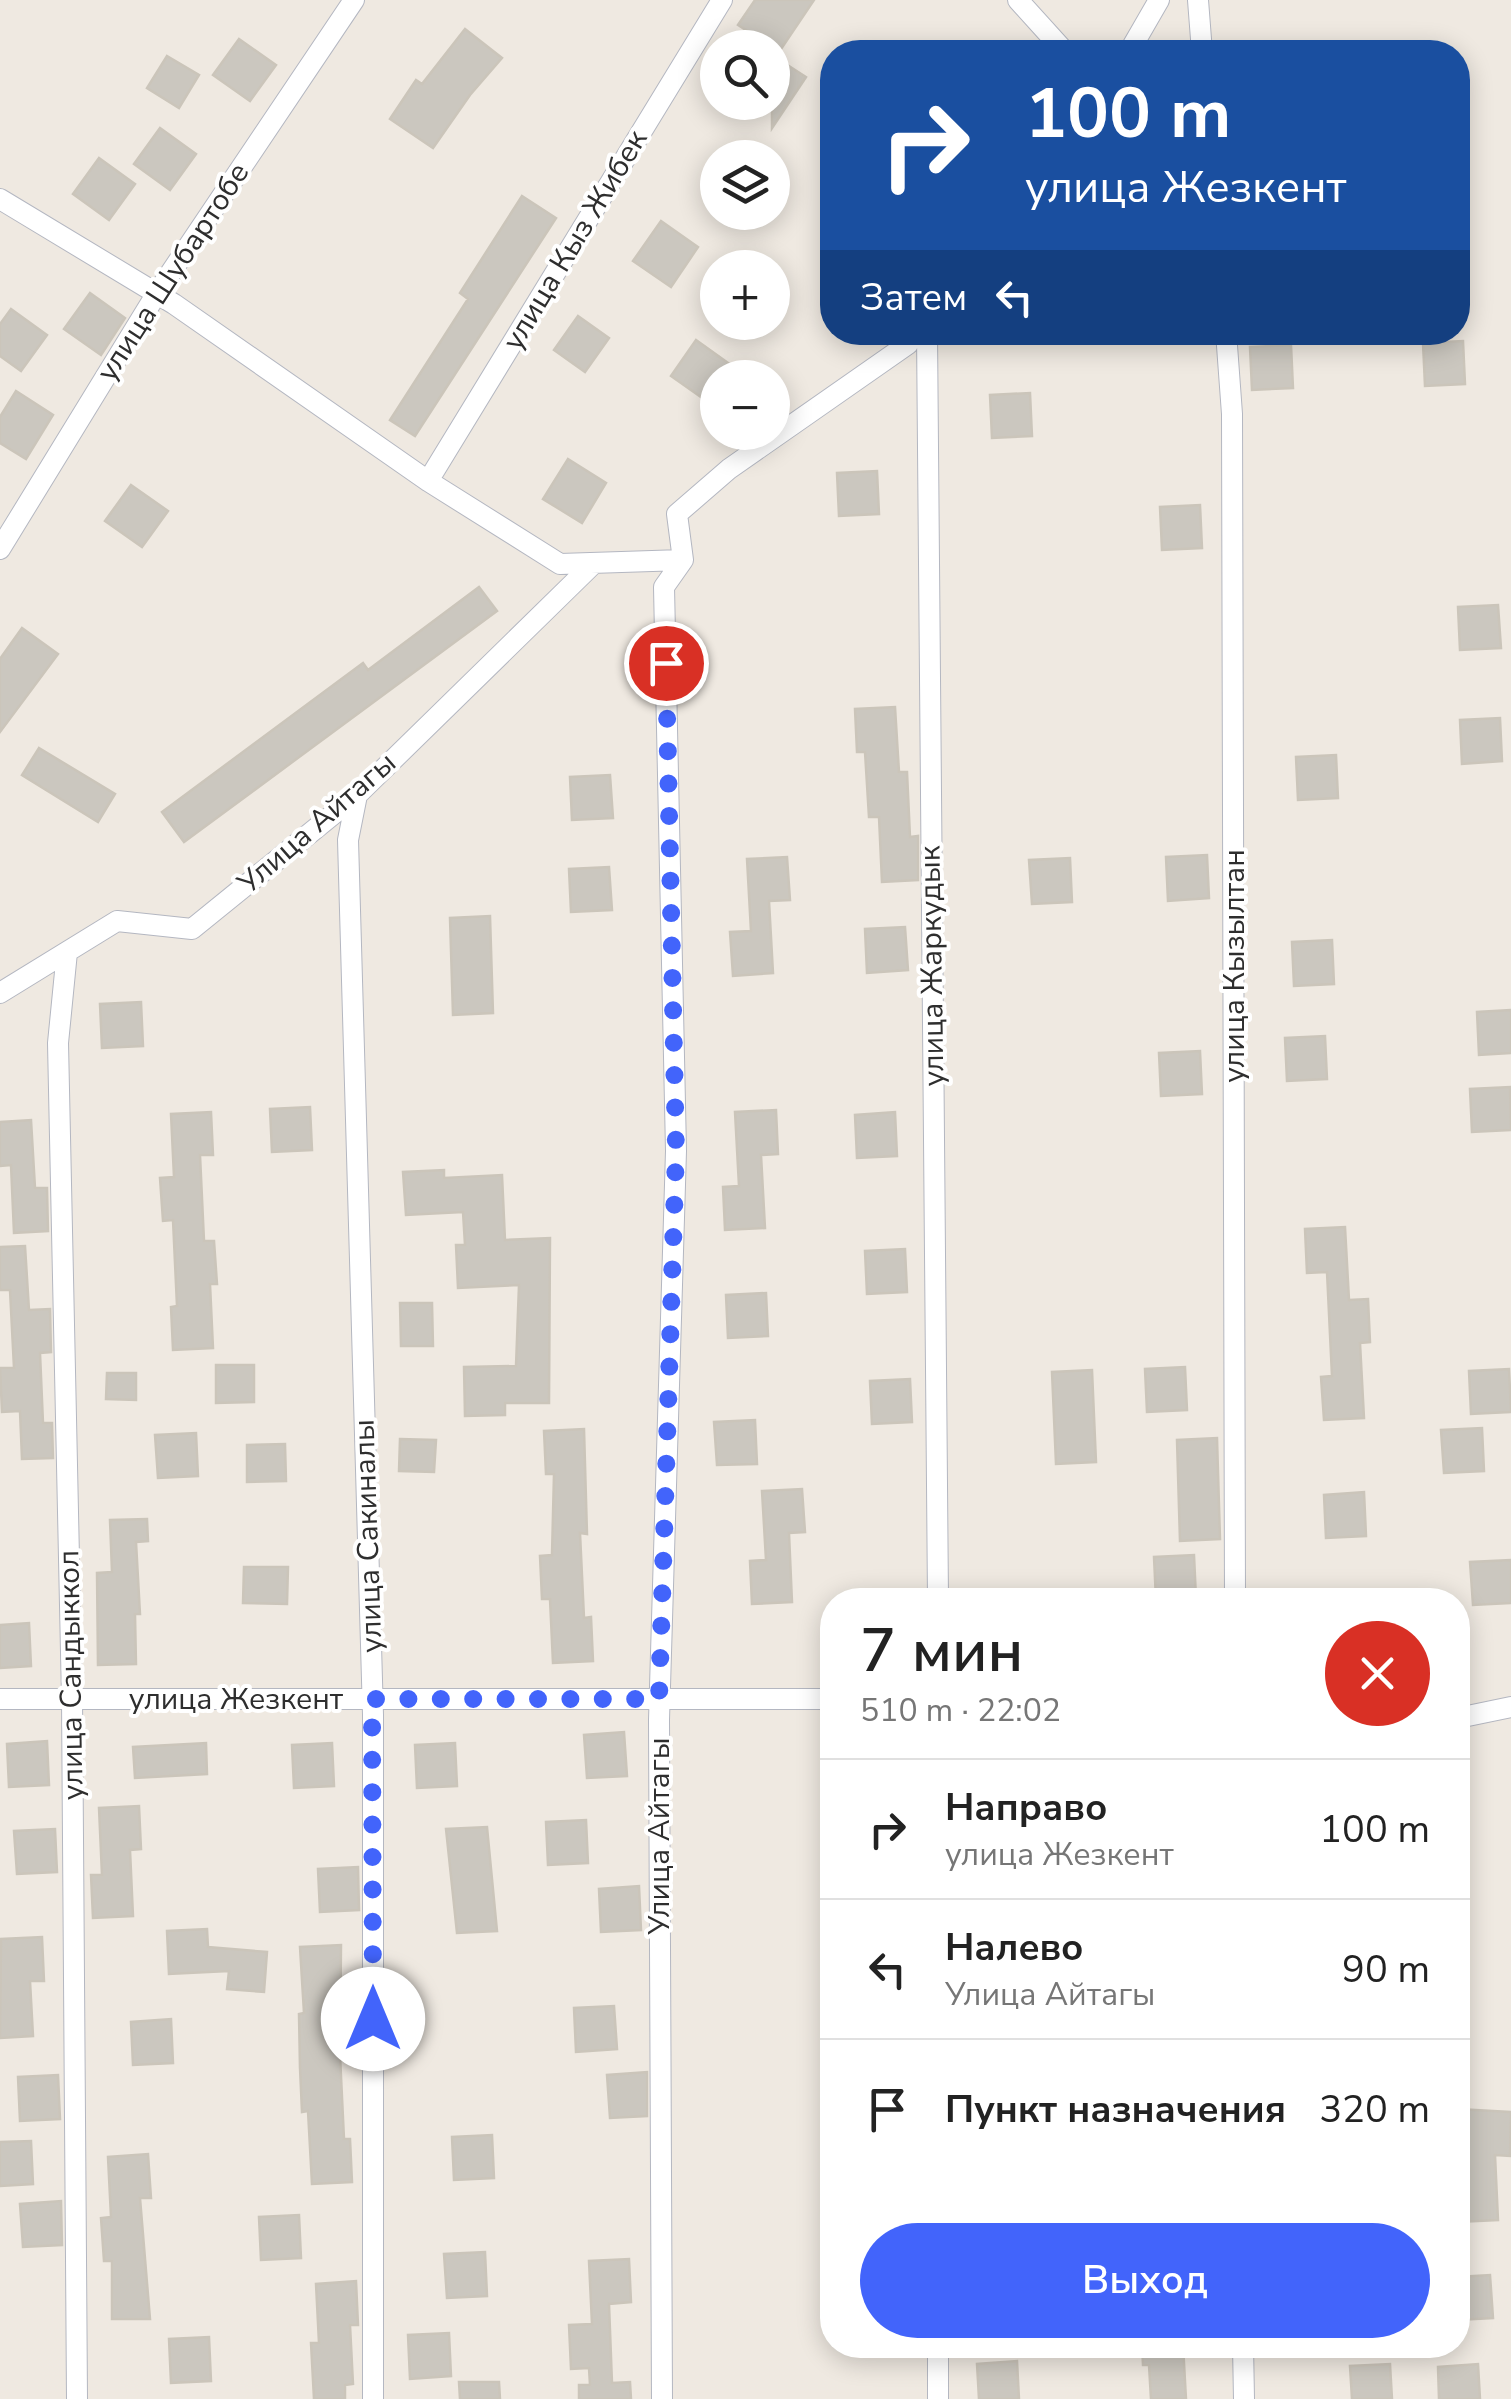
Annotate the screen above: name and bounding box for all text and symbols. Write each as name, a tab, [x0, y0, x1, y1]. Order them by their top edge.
map controls	[700, 30, 790, 450]
button: search	[700, 30, 790, 120]
text: 100 m	[1025, 66, 1231, 162]
icon: right	[860, 80, 990, 210]
street label: улица Кыз Жибек	[493, 122, 657, 358]
button: layers	[700, 140, 790, 230]
street label: улица Шубартобе	[87, 155, 259, 389]
text: улица Жезкент	[1025, 157, 1347, 218]
button: +	[700, 250, 790, 340]
icon: left	[987, 270, 1042, 325]
text: Затем	[860, 272, 967, 323]
button: −	[700, 360, 790, 450]
pin	[624, 621, 709, 706]
icon: arrive	[639, 636, 694, 691]
street label: Улица Айтагы	[228, 743, 405, 904]
street label: улица Жаркудык	[909, 845, 955, 1087]
street label: улица Кызылтан	[1214, 849, 1255, 1083]
street label: улица Сакиналы	[343, 1419, 393, 1653]
street label: улица Сандыккол	[48, 1550, 94, 1800]
text: 7 мин	[860, 1610, 1023, 1692]
button: close	[1325, 1621, 1430, 1726]
street label: улица Жезкент	[129, 1679, 344, 1720]
text: 510 m · 22:02	[860, 1689, 1061, 1732]
street label: Улица Айтагы	[639, 1737, 680, 1936]
text: Направо	[945, 1782, 1107, 1833]
icon: right	[860, 1802, 915, 1857]
text: 100 m	[1319, 1804, 1430, 1855]
text: улица Жезкент	[945, 1833, 1174, 1876]
text: Налево	[945, 1922, 1084, 1973]
icon: left	[860, 1942, 915, 1997]
text: 90 m	[1342, 1944, 1430, 1995]
position arrow	[321, 1967, 425, 2071]
text: Улица Айтагы	[945, 1973, 1155, 2016]
icon: arrive	[860, 2082, 915, 2137]
text: Пункт назначения	[945, 2084, 1286, 2135]
text: 320 m	[1319, 2084, 1430, 2135]
button: Выход	[860, 2223, 1430, 2338]

